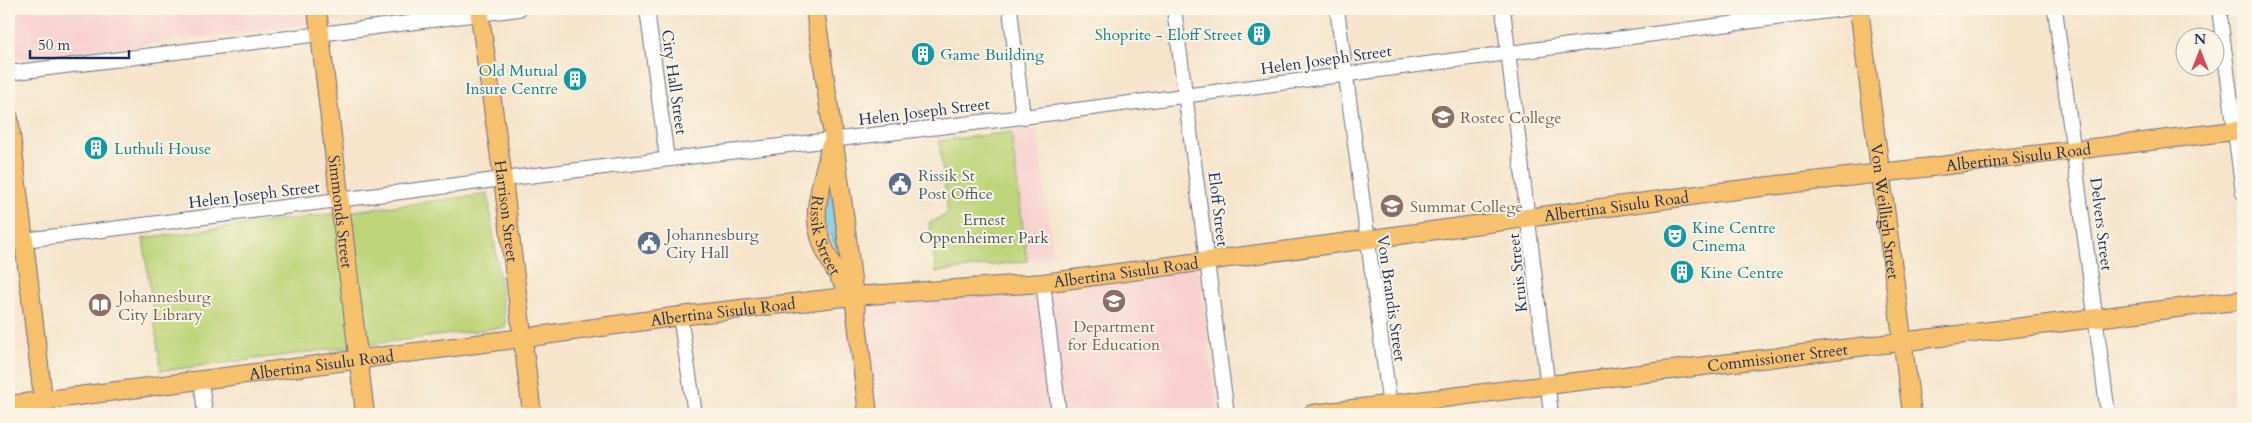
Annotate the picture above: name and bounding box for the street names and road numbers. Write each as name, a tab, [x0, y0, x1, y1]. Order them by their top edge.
street label: City Hall Street	[656, 28, 692, 136]
street label: Helen Joseph Street	[1259, 40, 1393, 80]
street label: Helen Joseph Street	[857, 93, 991, 131]
street label: Albertina Sisulu Road	[1945, 138, 2093, 177]
street label: Von Weilligh Street	[1865, 142, 1904, 280]
street label: Simmonds Street	[322, 154, 358, 270]
street label: Harrison Street	[488, 159, 523, 263]
street label: Eloff Street	[1203, 171, 1233, 248]
street label: Helen Joseph Street	[187, 176, 321, 214]
street label: Delvers Street	[2084, 176, 2118, 272]
street label: Albertina Sisulu Road	[1543, 186, 1691, 228]
street label: Rissik Street	[805, 194, 846, 280]
street label: Kruis Street	[1503, 232, 1533, 313]
street label: Von Brandis Street	[1371, 233, 1411, 363]
street label: Albertina Sisulu Road	[1052, 252, 1200, 293]
street label: Albertina Sisulu Road	[649, 293, 797, 332]
street label: Commissioner Street	[1706, 338, 1849, 377]
street label: Albertina Sisulu Road	[248, 345, 396, 386]

